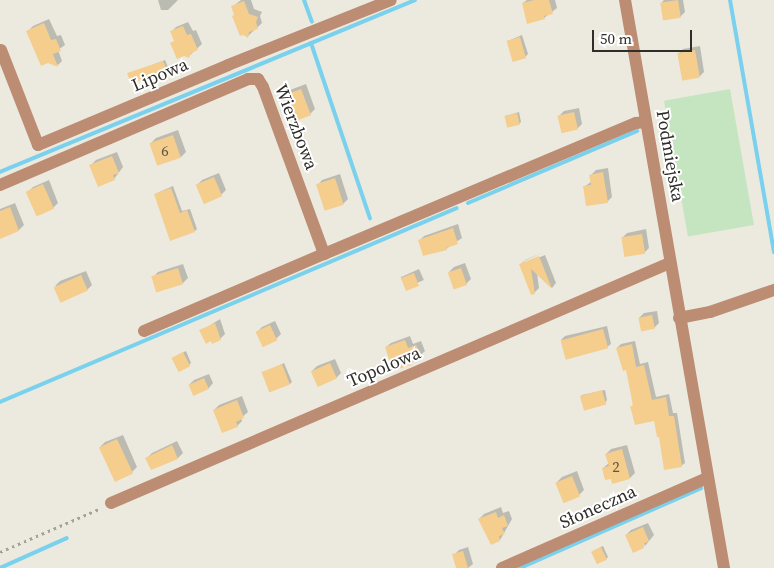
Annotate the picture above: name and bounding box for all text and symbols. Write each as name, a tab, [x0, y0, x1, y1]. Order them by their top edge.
scale bar	[594, 20, 694, 52]
text: 50 m	[600, 28, 632, 49]
street label: Lipowa	[129, 54, 191, 96]
street label: Wierzbowa	[270, 81, 322, 173]
street label: Podmiejska	[651, 108, 689, 204]
house number: 6	[161, 142, 169, 160]
street label: Topolowa	[344, 342, 424, 392]
house number: 2	[612, 458, 620, 476]
street label: Słoneczna	[556, 481, 640, 533]

